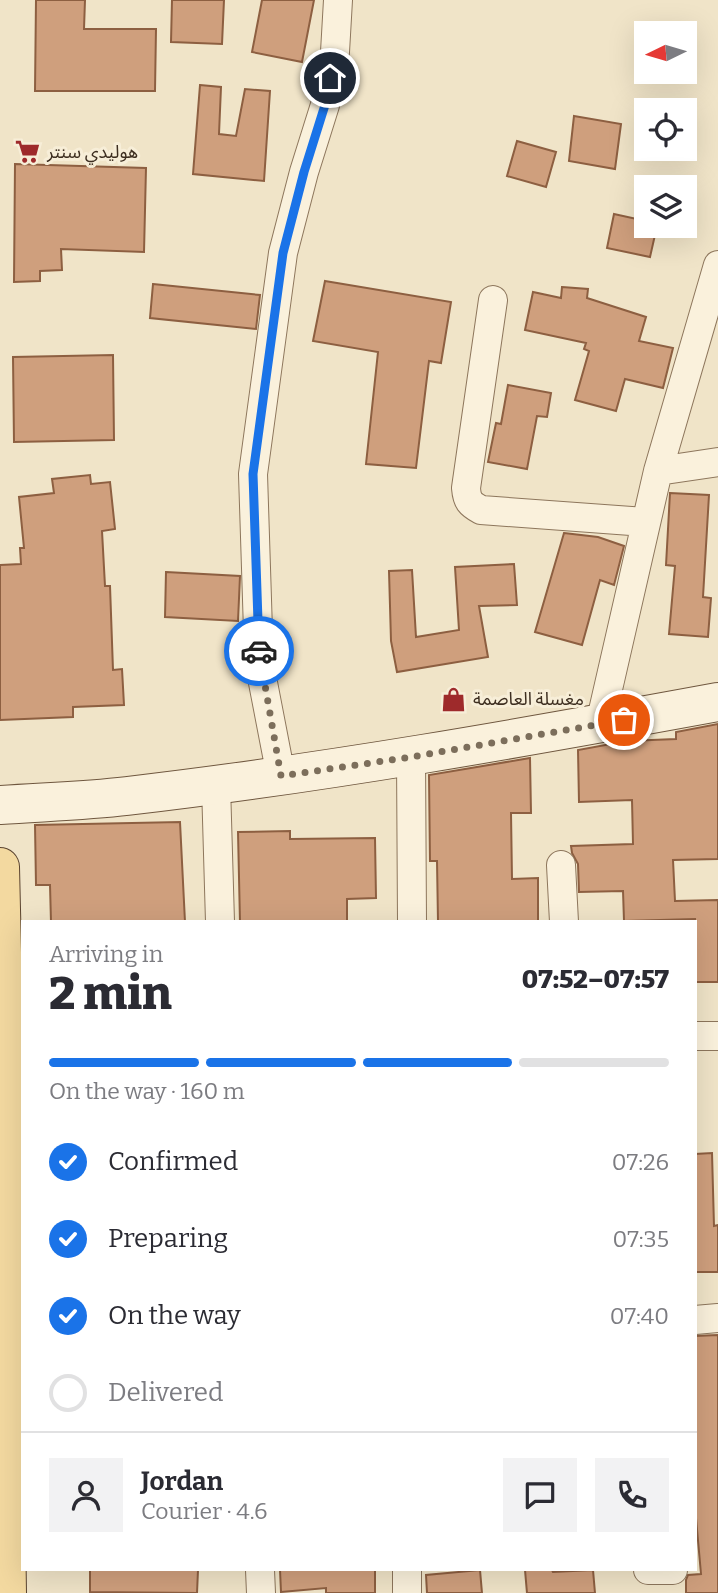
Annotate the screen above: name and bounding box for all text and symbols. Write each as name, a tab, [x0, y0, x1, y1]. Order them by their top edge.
north arrow	[634, 21, 696, 84]
map controls	[634, 21, 697, 238]
pin	[300, 48, 360, 108]
icon: home	[311, 59, 349, 97]
button: locate	[634, 98, 697, 161]
supermarket icon: هوليدي سنتر	[13, 138, 41, 166]
place label: هوليدي سنتر	[46, 141, 138, 165]
button: layers	[634, 175, 697, 238]
courier	[224, 616, 294, 686]
icon: car	[240, 632, 278, 670]
shop icon: مغسلة العاصمة	[439, 685, 467, 713]
place label: مغسلة العاصمة	[473, 688, 584, 710]
pin	[594, 690, 654, 750]
icon: bag	[605, 701, 643, 739]
text: Arriving in	[49, 940, 163, 968]
text: 07:52–07:57	[522, 964, 669, 995]
text: 2 min	[49, 966, 172, 1021]
text: On the way · 160 m	[49, 1077, 245, 1105]
icon: check	[49, 1143, 87, 1181]
text: Confirmed	[108, 1146, 238, 1177]
text: 07:26	[612, 1148, 669, 1176]
icon: check	[49, 1220, 87, 1258]
text: Preparing	[108, 1223, 228, 1254]
text: 07:35	[612, 1225, 669, 1253]
icon: check	[49, 1297, 87, 1335]
text: On the way	[108, 1300, 241, 1331]
text: 07:40	[610, 1302, 669, 1330]
text: Delivered	[108, 1377, 223, 1408]
button: person	[49, 1458, 123, 1532]
button: chat	[503, 1458, 577, 1532]
button: phone	[595, 1458, 669, 1532]
text: Jordan	[141, 1466, 223, 1497]
text: Courier · 4.6	[141, 1497, 268, 1525]

